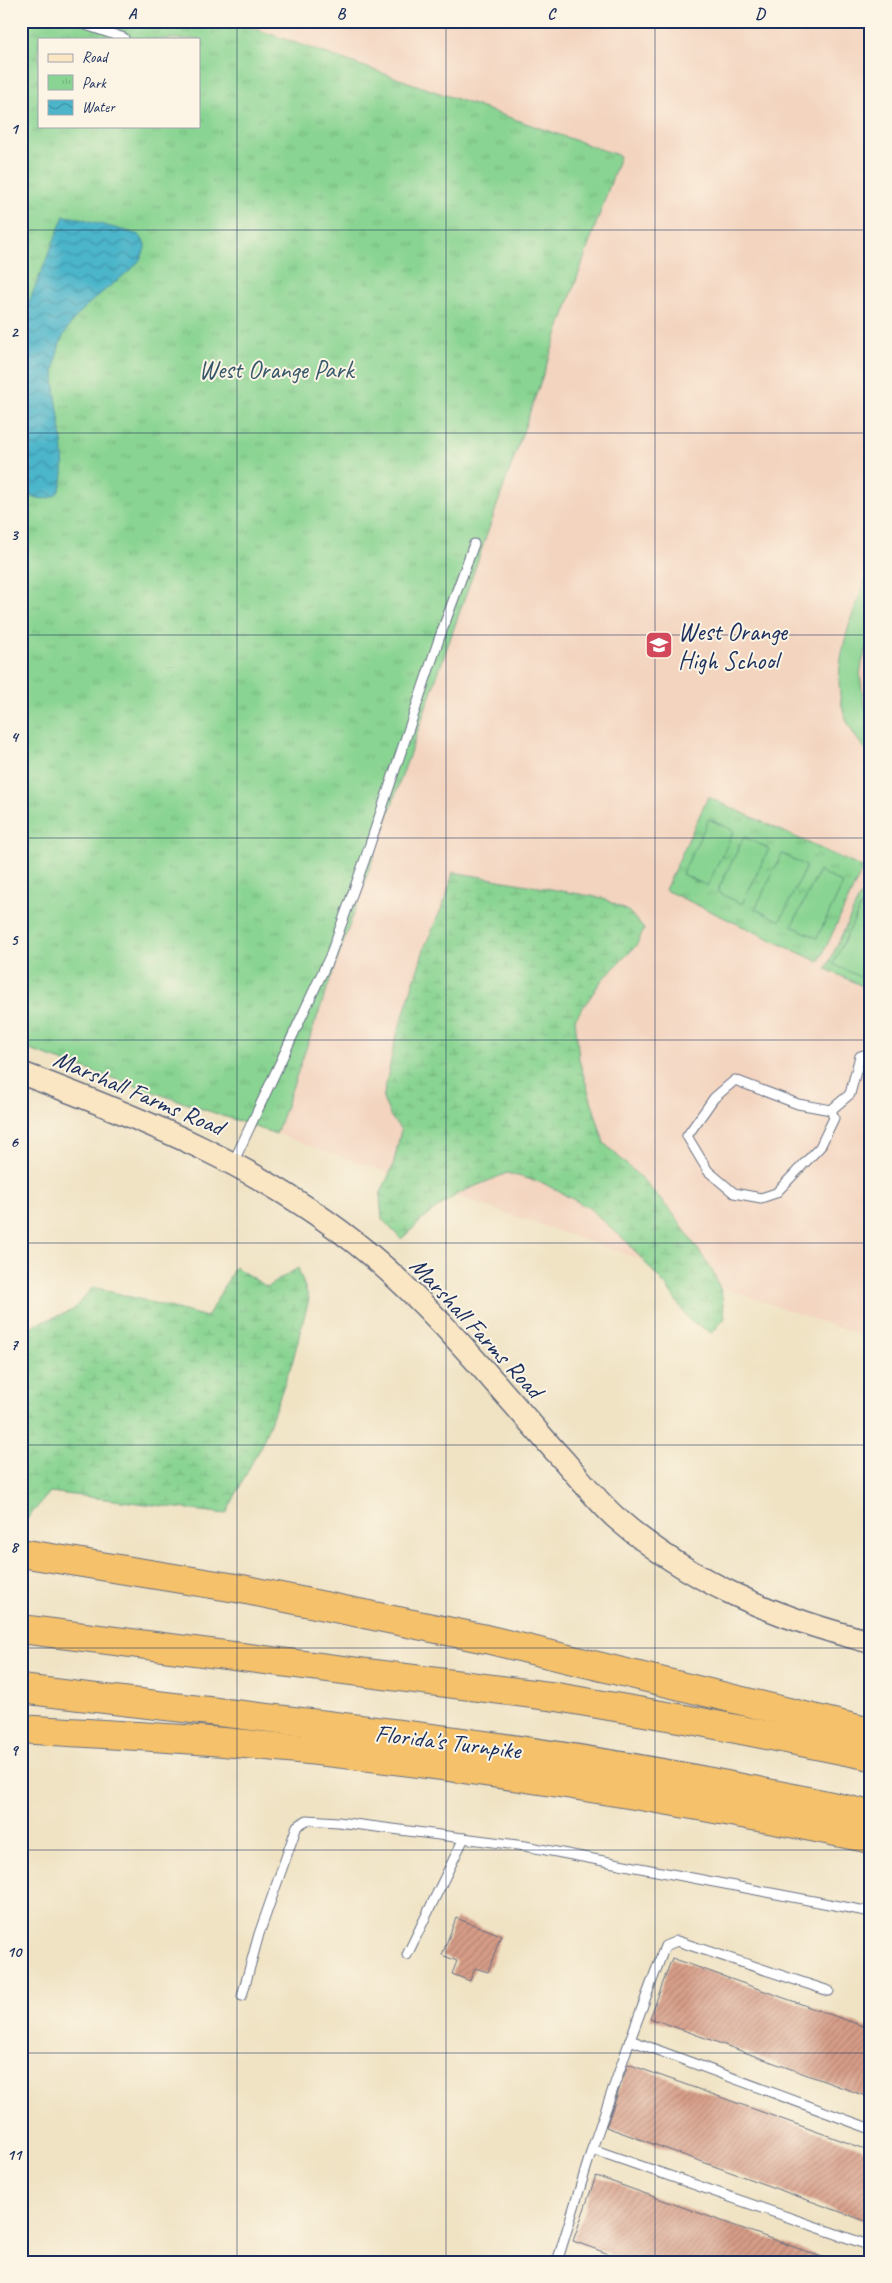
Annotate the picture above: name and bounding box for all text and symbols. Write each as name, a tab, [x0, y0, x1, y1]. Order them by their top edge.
text: A	[128, 4, 138, 24]
text: B	[337, 4, 347, 24]
text: C	[547, 4, 557, 24]
text: D	[755, 4, 766, 24]
legend	[38, 38, 200, 128]
text: Road	[82, 48, 109, 67]
text: Park	[82, 74, 107, 93]
text: Water	[82, 98, 116, 117]
text: 1	[10, 119, 19, 139]
text: 2	[10, 322, 19, 342]
park label: West Orange Park	[199, 354, 355, 386]
text: 3	[10, 525, 19, 545]
place label: West Orange High School	[678, 616, 789, 677]
school or university icon: West Orange High School	[644, 630, 674, 660]
text: 4	[10, 727, 19, 747]
text: 5	[11, 930, 20, 950]
street label: Marshall Farms Road	[49, 1043, 231, 1144]
text: 6	[10, 1132, 19, 1152]
street label: Marshall Farms Road	[403, 1250, 552, 1407]
text: 7	[10, 1335, 19, 1355]
text: 8	[10, 1537, 19, 1557]
street label: Florida's Turnpike	[373, 1717, 524, 1767]
text: 9	[10, 1740, 19, 1760]
text: 10	[7, 1942, 23, 1962]
text: 11	[7, 2145, 23, 2165]

